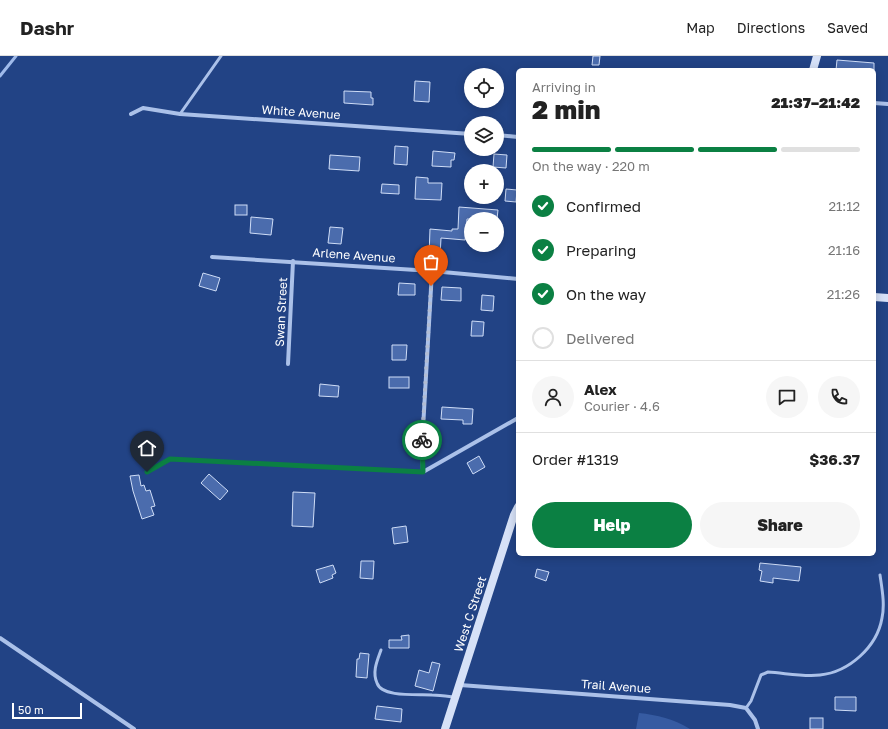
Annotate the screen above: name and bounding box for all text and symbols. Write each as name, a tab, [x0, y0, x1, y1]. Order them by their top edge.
text: Dashr	[20, 16, 74, 39]
text: Map	[686, 19, 715, 36]
text: Directions	[737, 19, 805, 36]
text: Saved	[827, 19, 868, 36]
map controls	[464, 68, 504, 252]
button: locate	[464, 68, 504, 108]
text: Arriving in	[532, 79, 596, 95]
text: 21:37–21:42	[771, 93, 860, 111]
text: 2 min	[532, 94, 600, 125]
street label: White Avenue	[261, 102, 341, 122]
button: layers	[464, 116, 504, 156]
text: On the way · 220 m	[532, 158, 650, 174]
button: +	[464, 164, 504, 204]
icon: check	[532, 195, 554, 217]
text: Confirmed	[566, 197, 641, 215]
text: 21:12	[828, 198, 860, 214]
button: −	[464, 212, 504, 252]
icon: check	[532, 239, 554, 261]
text: Preparing	[566, 241, 636, 259]
text: 21:16	[828, 242, 860, 258]
street label: Arlene Avenue	[312, 245, 396, 265]
pin	[414, 245, 448, 286]
icon: bag	[420, 251, 442, 273]
street label: Swan Street	[272, 277, 290, 347]
icon: check	[532, 283, 554, 305]
text: On the way	[566, 285, 646, 303]
text: 21:26	[827, 286, 860, 302]
text: Delivered	[566, 329, 634, 347]
button: person	[532, 376, 574, 418]
button: chat	[766, 376, 808, 418]
button: phone	[818, 376, 860, 418]
text: Alex	[584, 380, 617, 398]
text: Courier · 4.6	[584, 398, 660, 414]
courier	[402, 420, 442, 460]
icon: bike	[411, 429, 433, 451]
pin	[130, 431, 164, 472]
icon: home	[136, 437, 158, 459]
text: Order #1319	[532, 450, 619, 468]
text: $36.37	[809, 450, 860, 468]
button: Help	[532, 502, 692, 548]
button: Share	[700, 502, 860, 548]
street label: West C Street	[451, 574, 489, 654]
street label: Trail Avenue	[580, 676, 652, 696]
scale bar	[12, 701, 82, 720]
text: 50 m	[18, 703, 44, 716]

